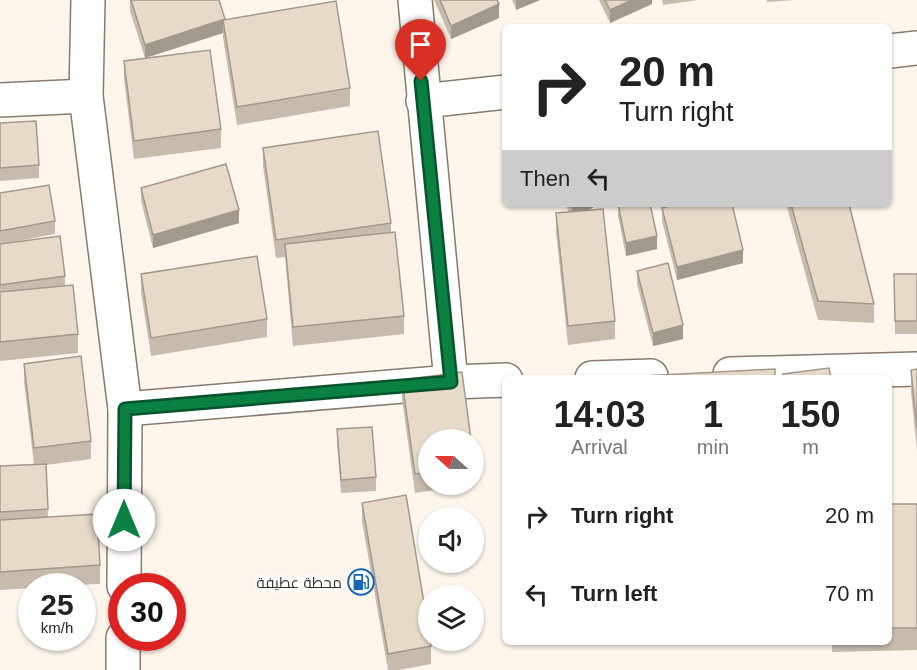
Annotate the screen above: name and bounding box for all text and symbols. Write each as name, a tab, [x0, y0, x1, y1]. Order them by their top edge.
pin	[395, 19, 446, 81]
icon: arrive	[404, 28, 437, 61]
icon: right	[520, 48, 598, 126]
text: 20 m	[619, 48, 715, 95]
text: Turn right	[619, 97, 734, 127]
icon: left	[582, 162, 615, 195]
text: Then	[520, 166, 570, 191]
text: 14:03	[553, 394, 645, 435]
text: 1	[703, 394, 723, 435]
text: 150	[780, 394, 841, 435]
north arrow	[418, 429, 484, 495]
map controls	[418, 429, 484, 651]
text: Arrival	[571, 436, 628, 458]
text: min	[697, 436, 729, 458]
text: m	[802, 436, 819, 458]
position arrow	[92, 488, 156, 552]
icon: right	[520, 500, 553, 533]
text: Turn right	[571, 503, 673, 528]
text: 20 m	[825, 503, 874, 528]
button: sound	[418, 507, 484, 573]
fuel station icon: محطة عطيفة	[346, 567, 376, 597]
speed limit sign: 30	[108, 573, 186, 651]
place label: محطة عطيفة	[256, 574, 342, 591]
icon: left	[520, 578, 553, 611]
text: Turn left	[571, 581, 657, 606]
text: 70 m	[825, 581, 874, 606]
button: layers	[418, 585, 484, 651]
text: 25	[40, 588, 74, 621]
text: km/h	[41, 619, 73, 636]

